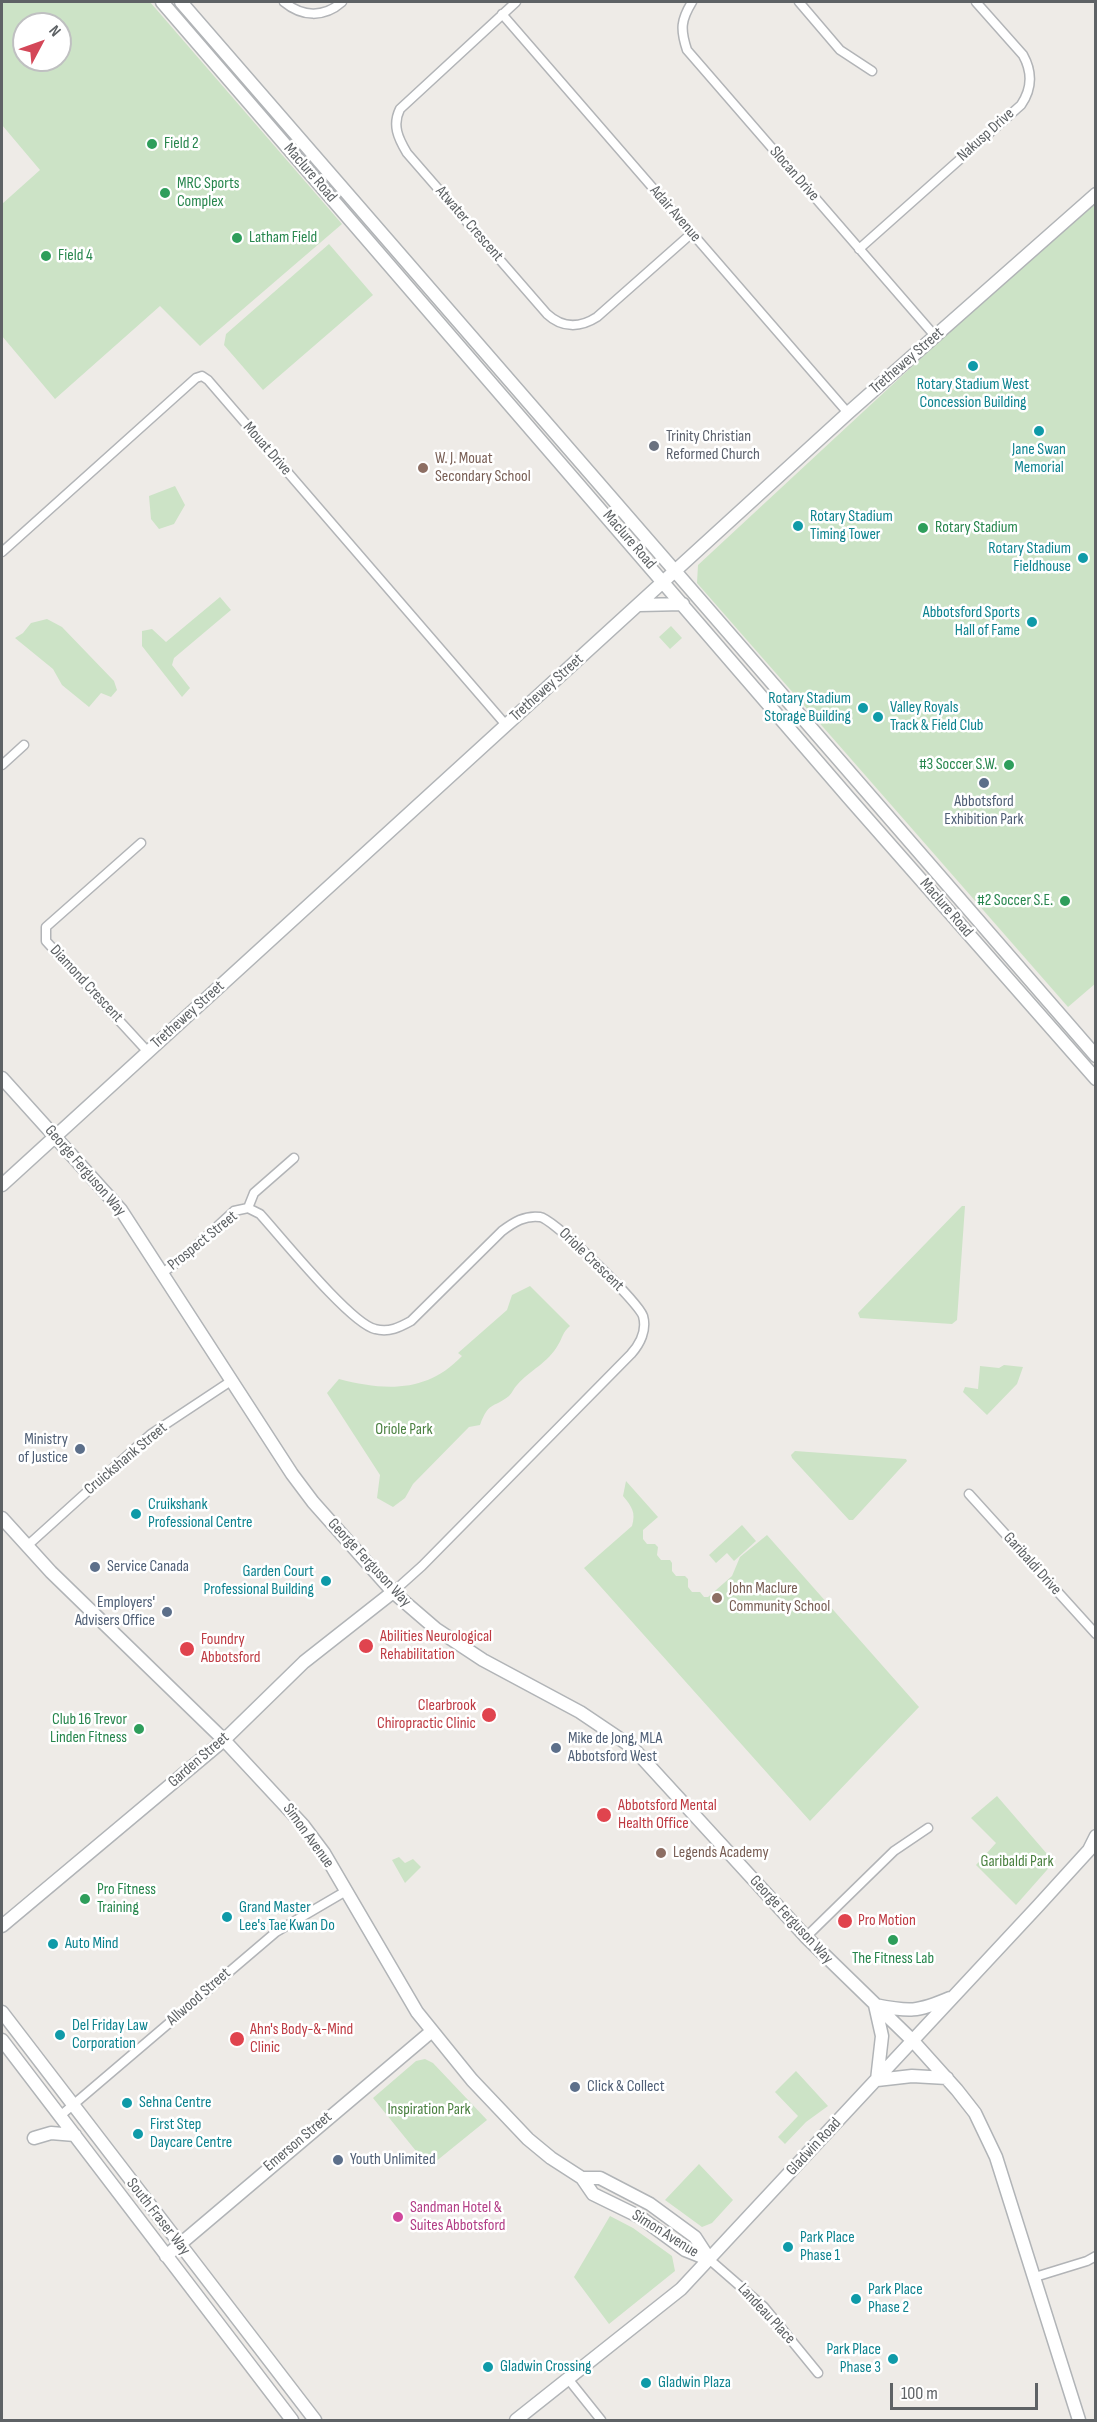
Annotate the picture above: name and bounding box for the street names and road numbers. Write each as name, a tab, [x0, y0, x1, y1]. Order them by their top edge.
street label: Nakusp Drive	[954, 104, 1018, 166]
street label: Maclure Road	[279, 140, 341, 206]
street label: Slocan Drive	[765, 143, 823, 205]
street label: Atwater Crescent	[431, 182, 507, 266]
street label: Adair Avenue	[645, 182, 705, 246]
street label: Trethewey Street	[866, 324, 948, 398]
street label: Mouat Drive	[239, 418, 295, 480]
street label: Maclure Road	[598, 507, 660, 573]
street label: Trethewey Street	[506, 650, 588, 726]
street label: Maclure Road	[915, 875, 977, 941]
street label: Diamond Crescent	[45, 941, 127, 1027]
street label: Trethewey Street	[147, 977, 229, 1053]
street label: George Ferguson Way	[40, 1122, 130, 1220]
street label: Prospect Street	[164, 1207, 242, 1275]
street label: Oriole Crescent	[555, 1224, 627, 1296]
street label: Cruickshank Street	[81, 1419, 171, 1499]
street label: George Ferguson Way	[323, 1515, 415, 1611]
street label: Garibaldi Drive	[999, 1529, 1065, 1599]
street label: Garden Street	[165, 1728, 233, 1792]
street label: Simon Avenue	[278, 1800, 338, 1872]
street label: George Ferguson Way	[745, 1872, 837, 1968]
street label: Allwood Street	[163, 1964, 235, 2030]
street label: Emerson Street	[260, 2108, 336, 2176]
street label: Gladwin Road	[782, 2114, 846, 2180]
street label: South Fraser Way	[122, 2175, 194, 2259]
street label: Simon Avenue	[628, 2206, 702, 2262]
street label: Landeau Place	[733, 2280, 799, 2348]

